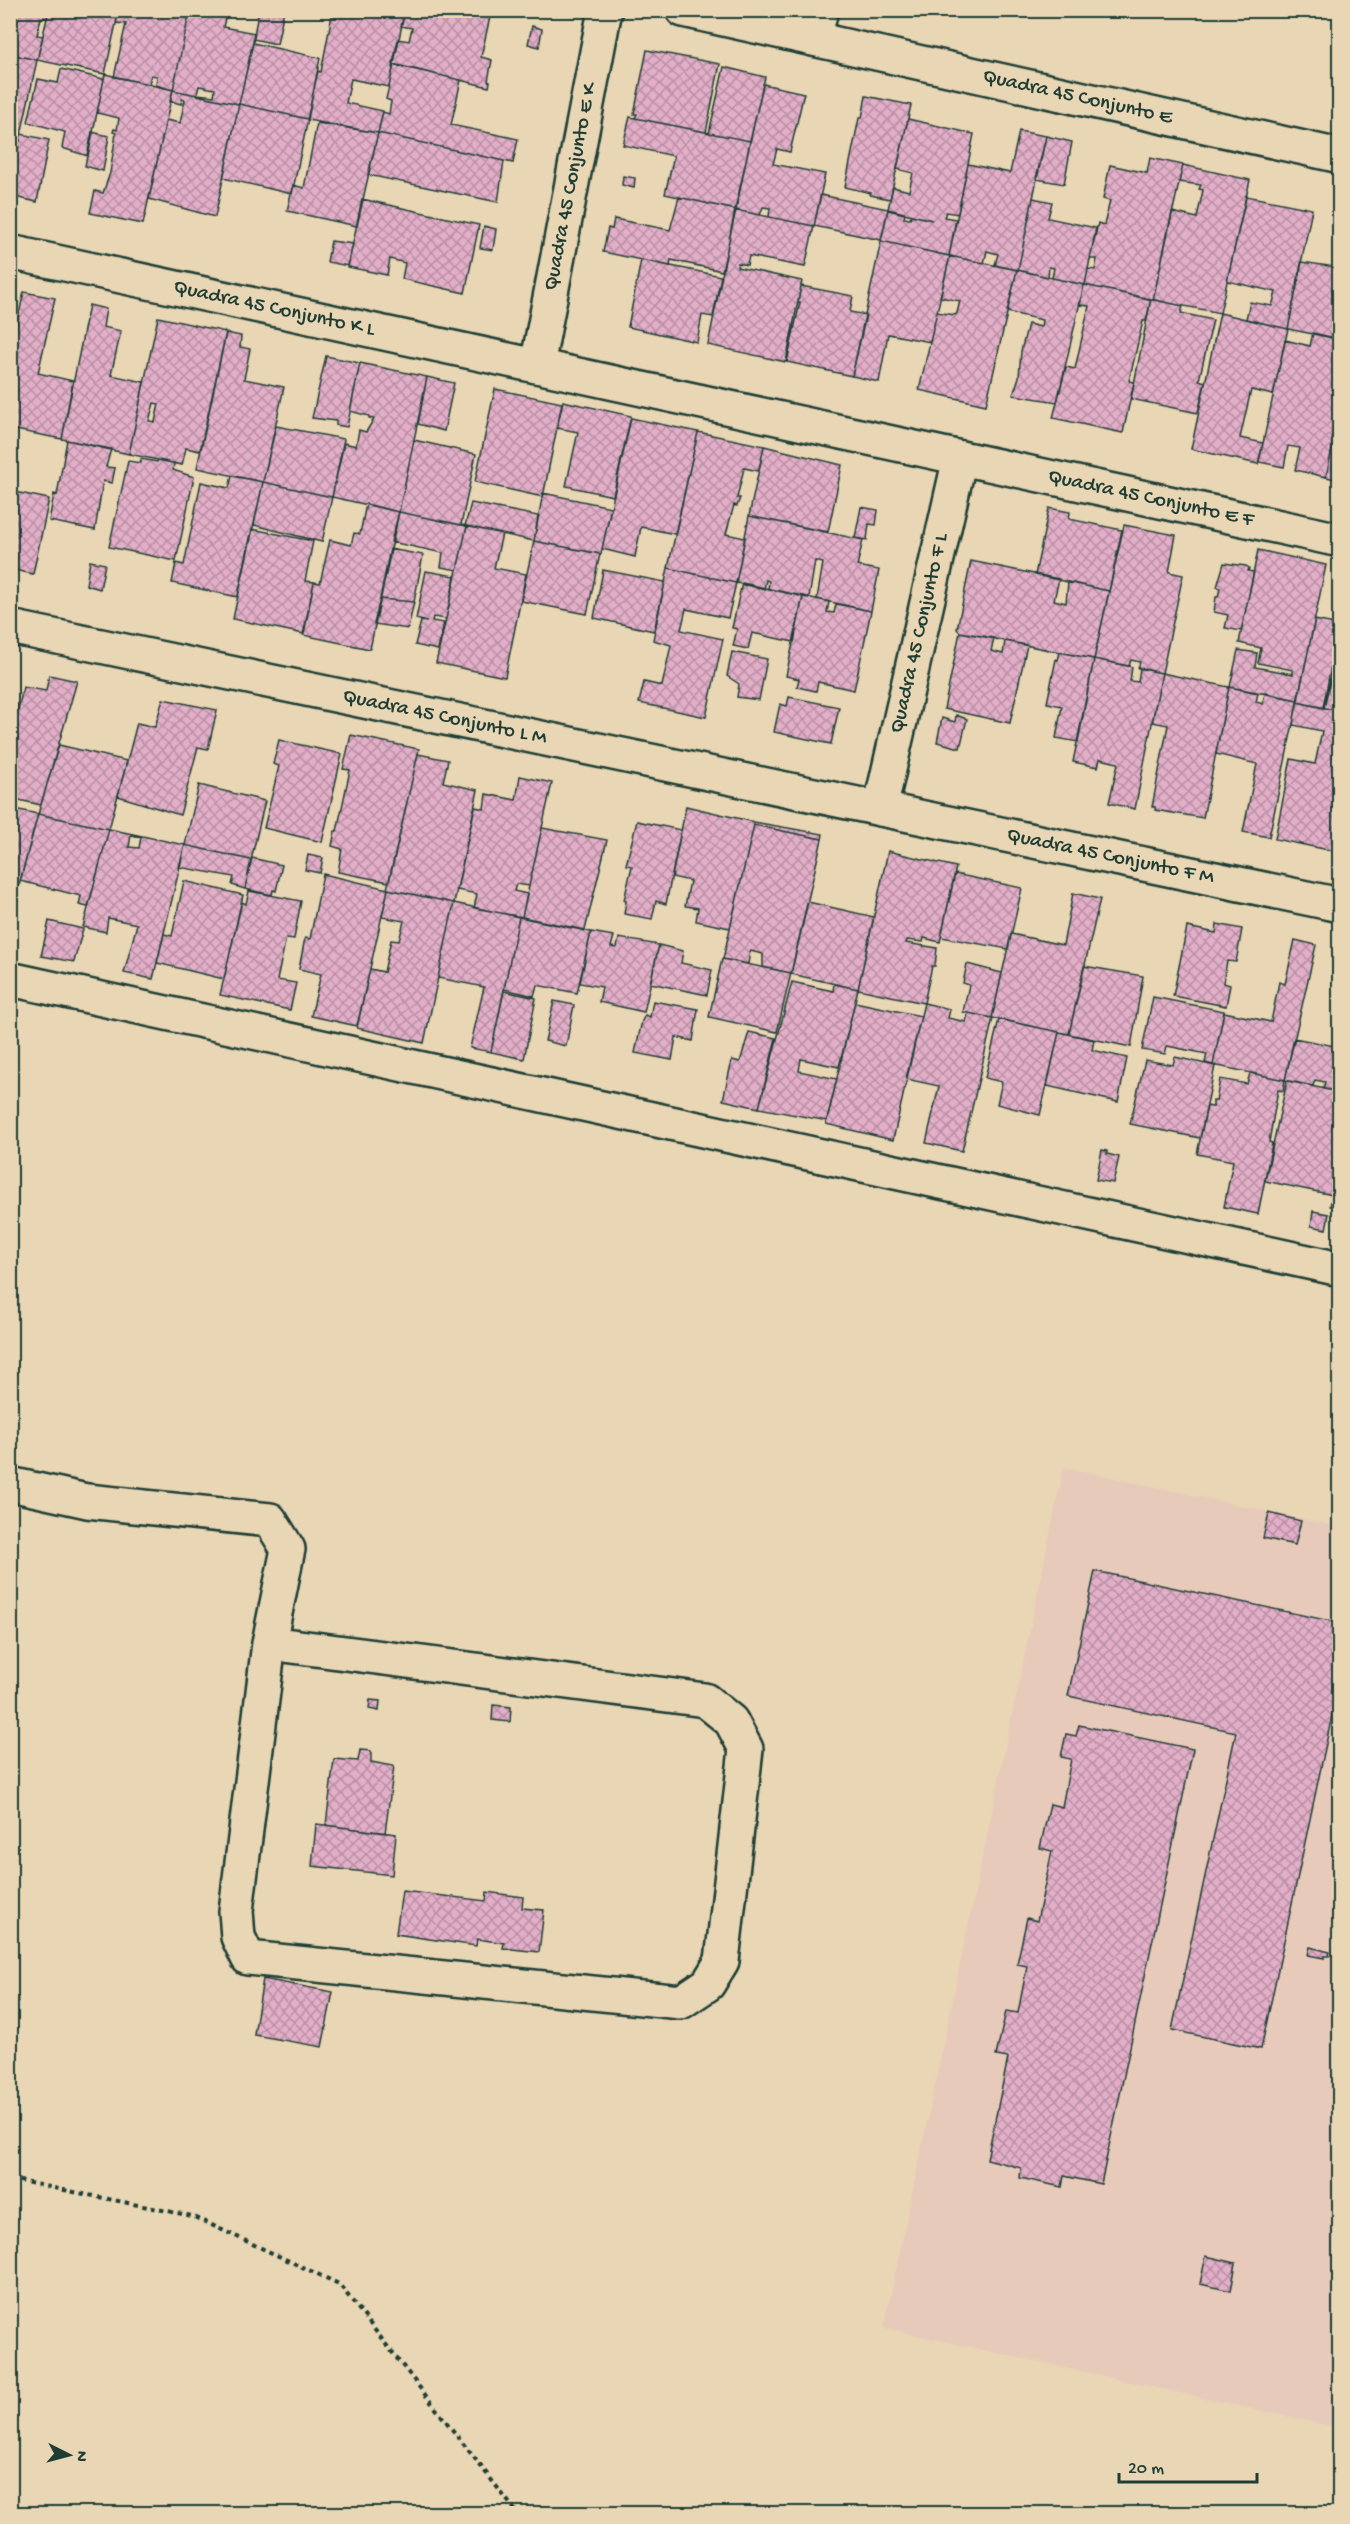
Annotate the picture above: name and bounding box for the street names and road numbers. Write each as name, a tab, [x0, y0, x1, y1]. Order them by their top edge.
street label: Quadra 45 Conjunto E	[980, 64, 1176, 131]
street label: Quadra 45 Conjunto E K	[539, 79, 604, 293]
street label: Quadra 45 Conjunto K L	[171, 275, 378, 343]
street label: Quadra 45 Conjunto E F	[1046, 465, 1257, 534]
street label: Quadra 45 Conjunto F L	[885, 530, 955, 736]
street label: Quadra 45 Conjunto L M	[340, 684, 549, 751]
street label: Quadra 45 Conjunto F M	[1004, 823, 1216, 891]

